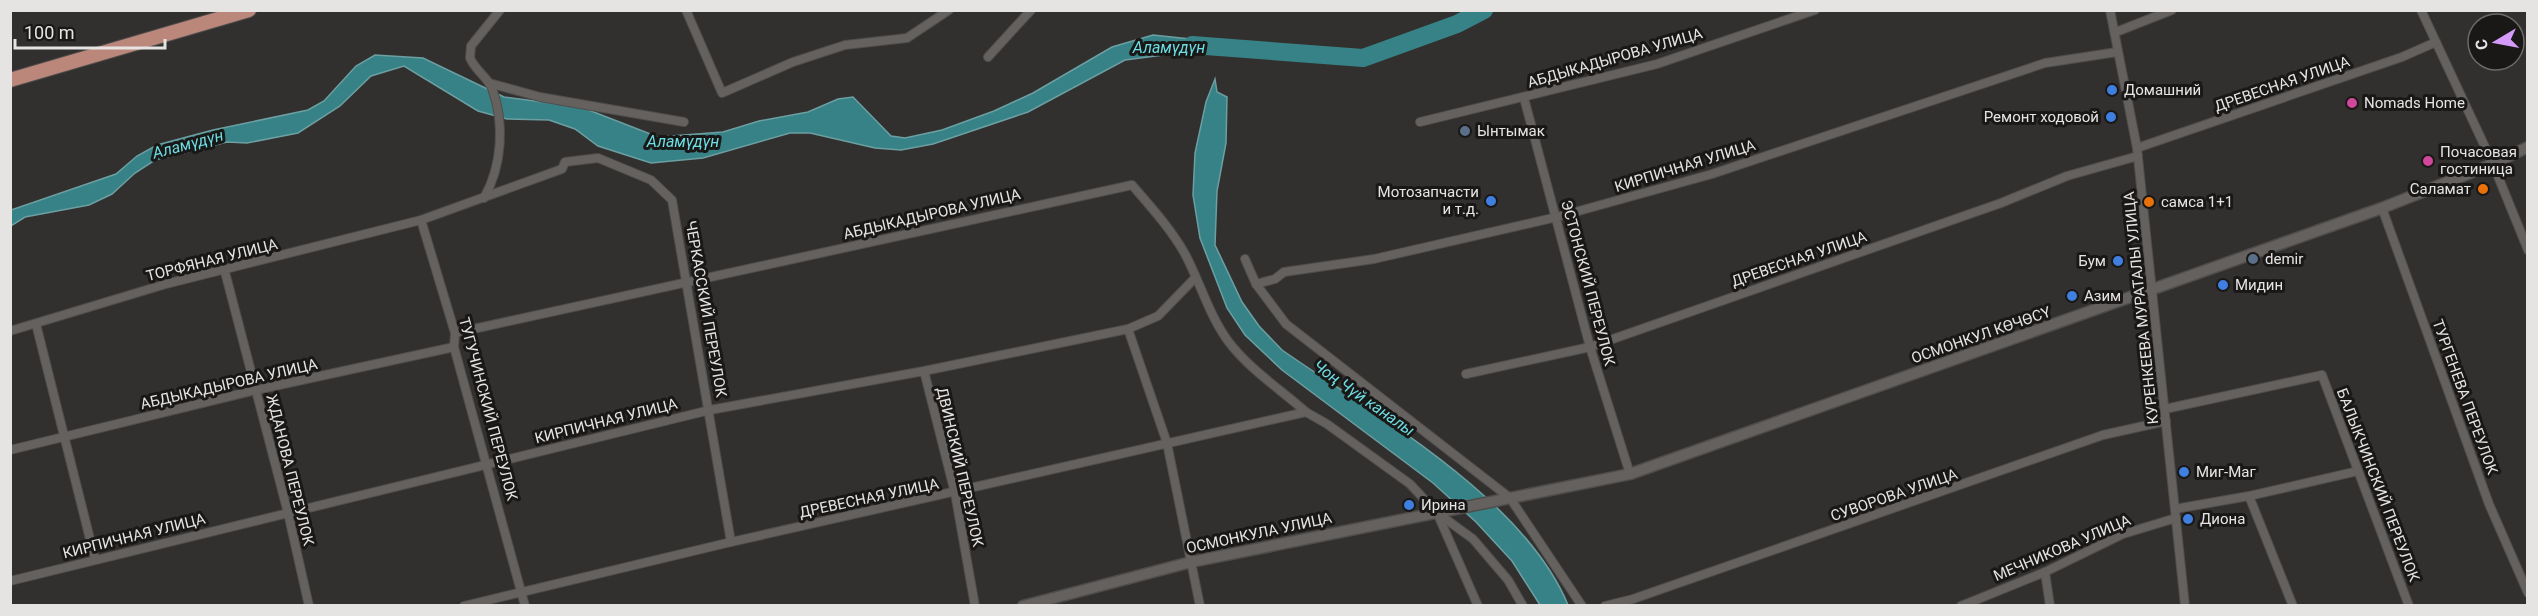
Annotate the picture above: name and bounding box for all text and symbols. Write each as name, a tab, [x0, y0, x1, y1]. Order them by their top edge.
scale bar	[15, 12, 165, 50]
north arrow	[2466, 12, 2526, 72]
text: 100 m	[24, 22, 75, 43]
street label: АБДЫКАДЫРОВА УЛИЦА	[1525, 24, 1705, 92]
water label: Аламүдүн	[1132, 38, 1205, 57]
text: С	[2471, 38, 2492, 51]
street label: ДРЕВЕСНАЯ УЛИЦА	[2212, 52, 2352, 116]
place label: Домашний	[2124, 81, 2201, 99]
marker: Домашний	[2105, 83, 2119, 97]
place label: Nomads Home	[2364, 94, 2465, 112]
marker: Nomads Home	[2345, 96, 2359, 110]
place label: Ремонт ходовой	[1984, 108, 2099, 126]
marker: Ремонт ходовой	[2104, 110, 2118, 124]
place label: Ынтымак	[1477, 122, 1545, 140]
marker: Ынтымак	[1458, 124, 1472, 138]
water label: Аламүдүн	[149, 125, 226, 163]
water label: Аламүдүн	[646, 132, 719, 151]
street label: КИРПИЧНАЯ УЛИЦА	[1612, 136, 1758, 196]
place label: Почасовая гостиница	[2440, 143, 2517, 178]
marker: Почасовая гостиница	[2421, 154, 2435, 168]
place label: Саламат	[2410, 180, 2471, 198]
marker: Саламат	[2476, 182, 2490, 196]
place label: Мотозапчасти и т.д.	[1378, 183, 1479, 218]
street label: АБДЫКАДЫРОВА УЛИЦА	[842, 185, 1023, 243]
street label: КУРЕНКЕЕВА МУРАТАЛЫ УЛИЦА	[2120, 191, 2162, 425]
place label: самса 1+1	[2161, 193, 2233, 211]
marker: Мотозапчасти и т.д.	[1484, 194, 1498, 208]
marker: самса 1+1	[2142, 195, 2156, 209]
street label: ЭСТОНСКИЙ ПЕРЕУЛОК	[1557, 198, 1619, 368]
street label: ЧЕРКАССКИЙ ПЕРЕУЛОК	[682, 219, 730, 399]
street label: ДРЕВЕСНАЯ УЛИЦА	[1729, 227, 1869, 291]
street label: ТОРФЯНАЯ УЛИЦА	[144, 235, 280, 285]
place label: demir	[2265, 250, 2303, 268]
place label: Бум	[2078, 252, 2106, 270]
marker: demir	[2246, 252, 2260, 266]
marker: Бум	[2111, 254, 2125, 268]
place label: Мидин	[2235, 276, 2283, 294]
marker: Мидин	[2216, 278, 2230, 292]
place label: Азим	[2084, 287, 2121, 305]
marker: Азим	[2065, 289, 2079, 303]
street label: ОСМОНКУЛ КӨЧӨСҮ	[1909, 303, 2053, 367]
street label: ТУГУЧИНСКИЙ ПЕРЕУЛОК	[455, 315, 521, 503]
street label: ТУРГЕНЕВА ПЕРЕУЛОК	[2429, 317, 2502, 477]
street label: АБДЫКАДЫРОВА УЛИЦА	[139, 355, 320, 413]
water label: Чоң Чүй каналы	[1310, 356, 1418, 440]
street label: ДВИНСКИЙ ПЕРЕУЛОК	[933, 385, 987, 549]
street label: БАЛЫКЧИНСКИЙ ПЕРЕУЛОК	[2333, 386, 2423, 585]
street label: ЖДАНОВА ПЕРЕУЛОК	[262, 392, 318, 548]
street label: КИРПИЧНАЯ УЛИЦА	[533, 395, 679, 447]
place label: Миг-Маг	[2196, 463, 2256, 481]
street label: СУВОРОВА УЛИЦА	[1828, 465, 1960, 525]
marker: Миг-Маг	[2177, 465, 2191, 479]
street label: ДРЕВЕСНАЯ УЛИЦА	[798, 474, 941, 522]
place label: Ирина	[1421, 496, 1466, 514]
marker: Ирина	[1402, 498, 1416, 512]
street label: ОСМОНКУЛА УЛИЦА	[1185, 509, 1334, 557]
street label: КИРПИЧНАЯ УЛИЦА	[61, 510, 207, 562]
place label: Диона	[2200, 510, 2245, 528]
street label: МЕЧНИКОВА УЛИЦА	[1991, 511, 2133, 585]
marker: Диона	[2181, 512, 2195, 526]

